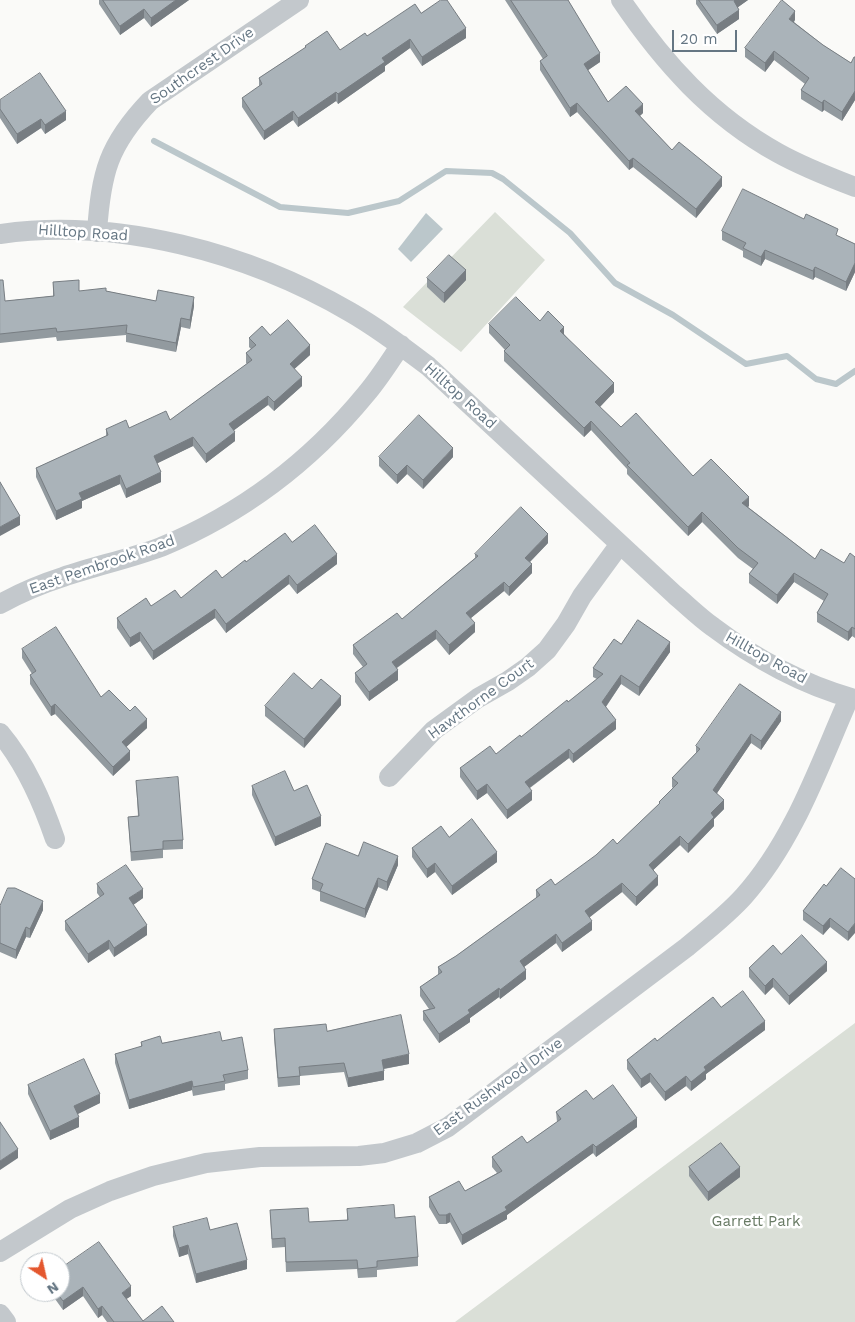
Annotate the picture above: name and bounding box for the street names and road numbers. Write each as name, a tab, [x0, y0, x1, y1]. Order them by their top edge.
street label: Southcrest Drive	[146, 23, 258, 109]
street label: Hilltop Road	[37, 221, 129, 245]
street label: Hilltop Road	[420, 359, 500, 433]
street label: East Pembrook Road	[27, 532, 177, 598]
street label: Hilltop Road	[722, 628, 810, 688]
street label: Hawthorne Court	[425, 655, 537, 743]
street label: East Rushwood Drive	[430, 1034, 566, 1140]

